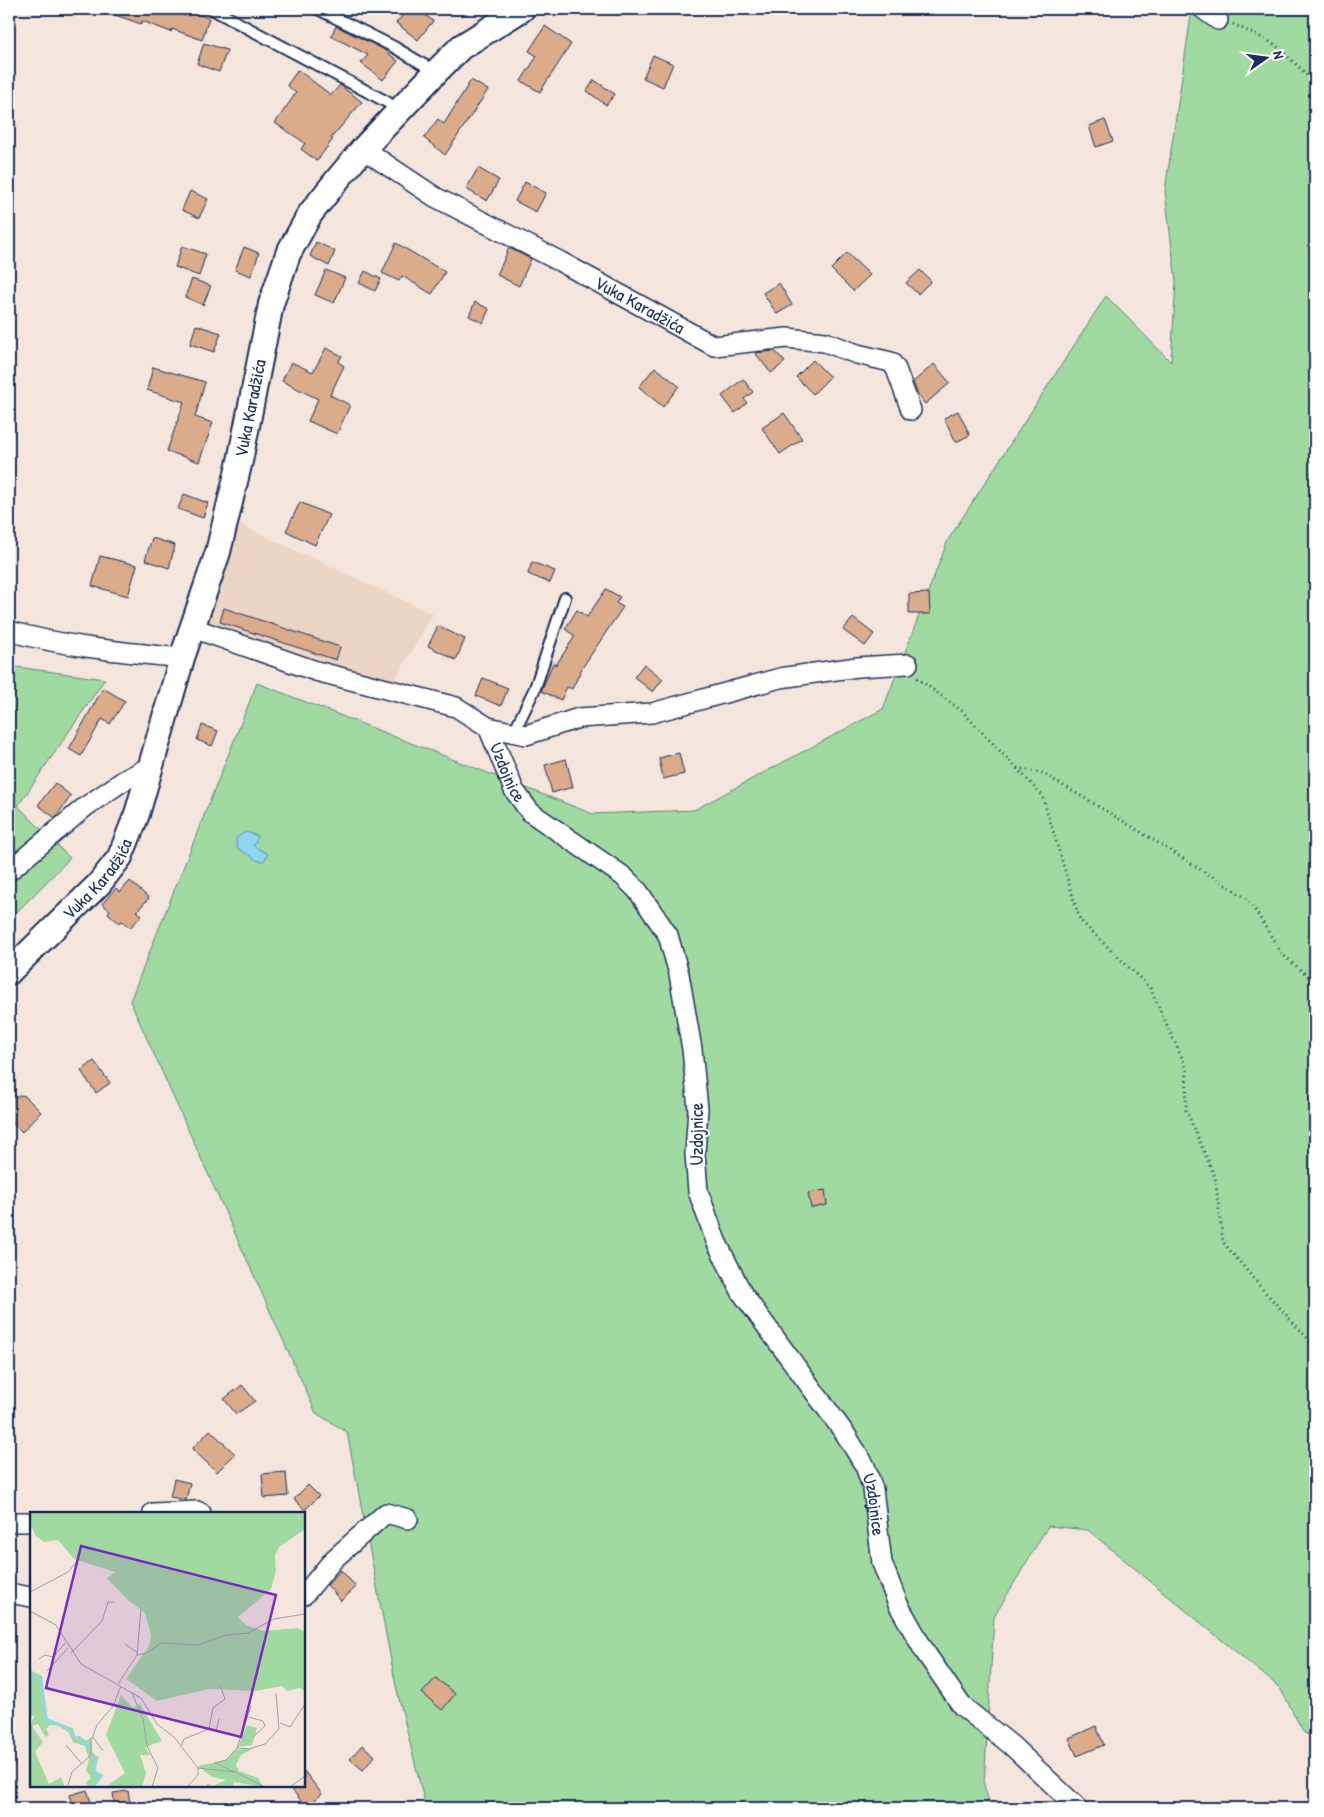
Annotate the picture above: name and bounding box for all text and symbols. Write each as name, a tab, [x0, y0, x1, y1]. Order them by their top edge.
north arrow	[1242, 32, 1292, 82]
text: N	[1269, 49, 1289, 61]
street label: Vuka Karadžića	[590, 270, 689, 340]
street label: Vuka Karadžića	[228, 357, 272, 459]
street label: Uzdojnice	[484, 739, 532, 807]
street label: Vuka Karadžića	[57, 835, 138, 925]
street label: Uzdojnice	[684, 1103, 709, 1165]
street label: Uzdojnice	[857, 1470, 892, 1537]
inset map	[30, 1512, 305, 1787]

